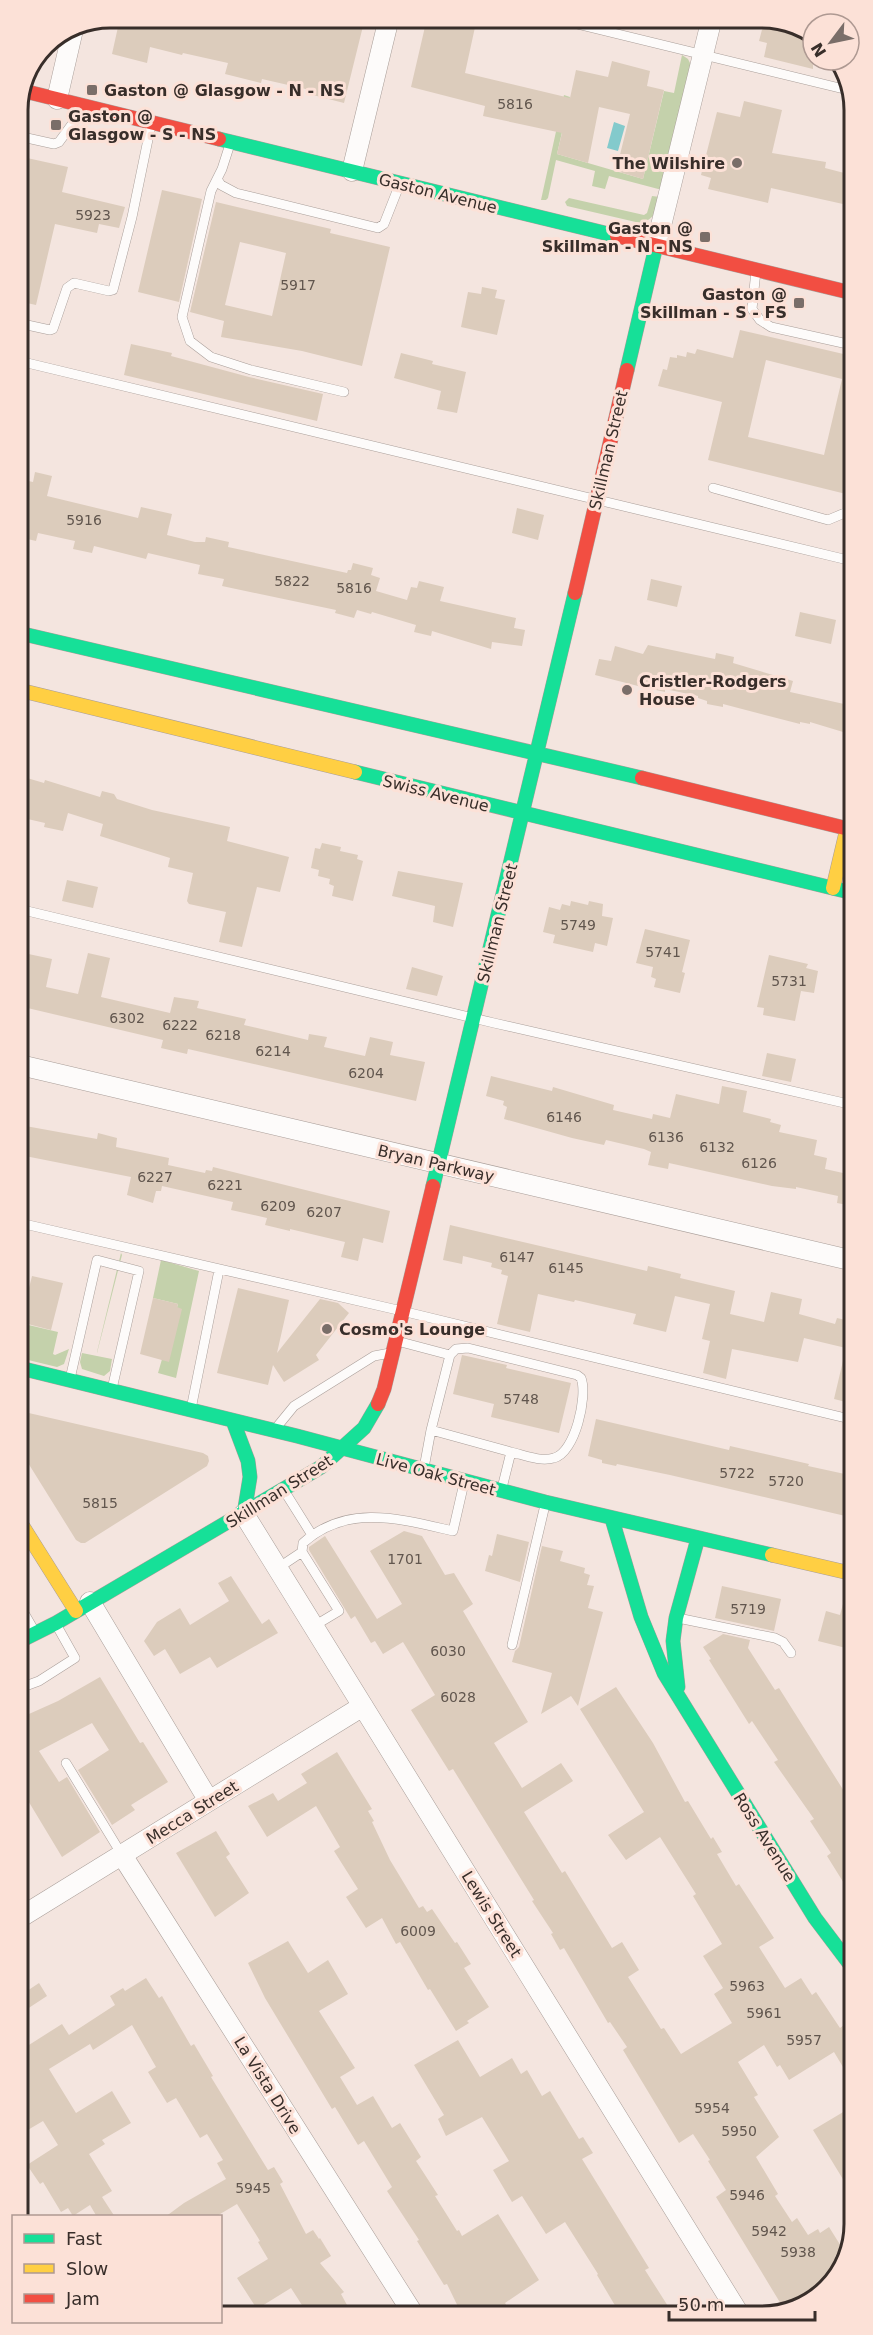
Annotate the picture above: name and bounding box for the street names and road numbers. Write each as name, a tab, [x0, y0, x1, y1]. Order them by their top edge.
street label: Gaston Avenue	[377, 170, 499, 217]
street label: Skillman Street	[586, 389, 631, 512]
street label: Swiss Avenue	[381, 771, 491, 816]
street label: Skillman Street	[474, 862, 521, 985]
street label: Bryan Parkway	[376, 1141, 496, 1186]
street label: Live Oak Street	[374, 1449, 498, 1500]
street label: Skillman Street	[222, 1451, 336, 1532]
street label: Mecca Street	[143, 1777, 242, 1848]
street label: Ross Avenue	[730, 1789, 799, 1885]
street label: Lewis Street	[458, 1868, 526, 1961]
street label: La Vista Drive	[230, 2033, 305, 2137]

